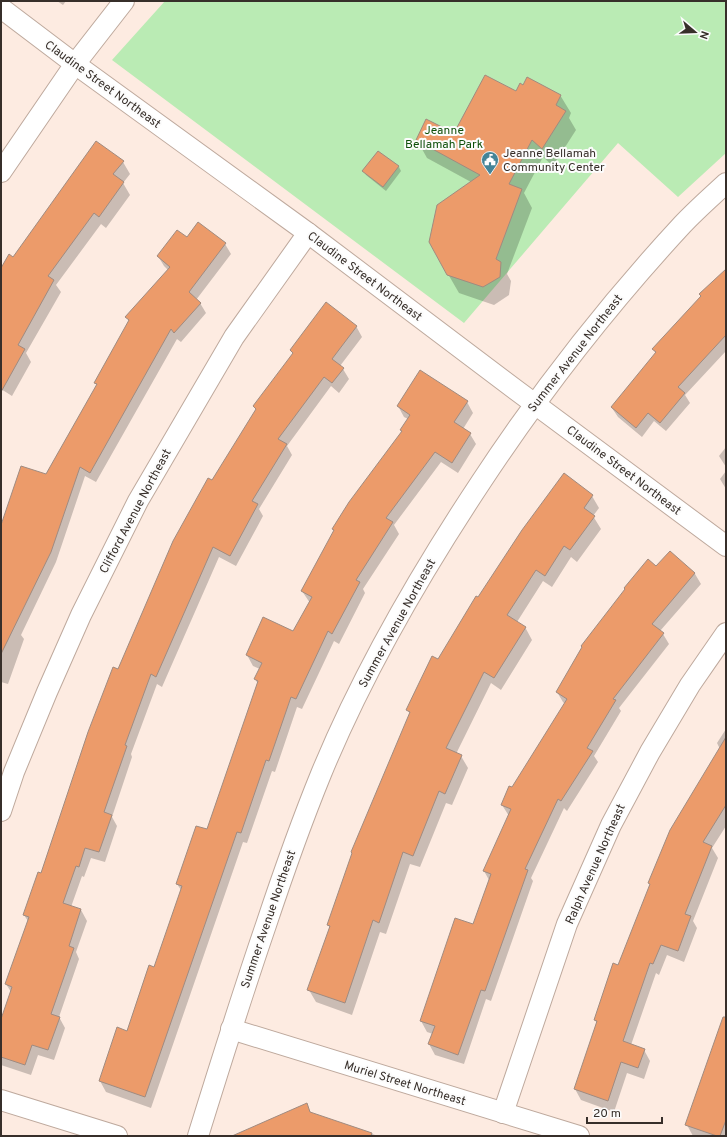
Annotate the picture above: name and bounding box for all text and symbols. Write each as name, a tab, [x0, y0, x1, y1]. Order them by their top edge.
north arrow	[675, 12, 715, 52]
text: N	[696, 29, 711, 41]
street label: Claudine Street Northeast	[41, 37, 164, 132]
park label: Jeanne Bellamah Park	[405, 123, 483, 153]
place label: Jeanne Bellamah Community Center	[503, 146, 605, 176]
public building icon: Jeanne Bellamah Community Center	[480, 150, 500, 175]
street label: Claudine Street Northeast	[304, 228, 425, 325]
street label: Summer Avenue Northeast	[525, 291, 627, 416]
street label: Claudine Street Northeast	[563, 422, 684, 519]
street label: Clifford Avenue Northeast	[96, 446, 176, 577]
street label: Summer Avenue Northeast	[356, 556, 440, 691]
street label: Ralph Avenue Northeast	[562, 802, 630, 927]
street label: Summer Avenue Northeast	[238, 848, 300, 991]
street label: Muriel Street Northeast	[342, 1058, 467, 1110]
scale bar	[587, 1099, 662, 1125]
text: 20 m	[593, 1106, 621, 1122]

